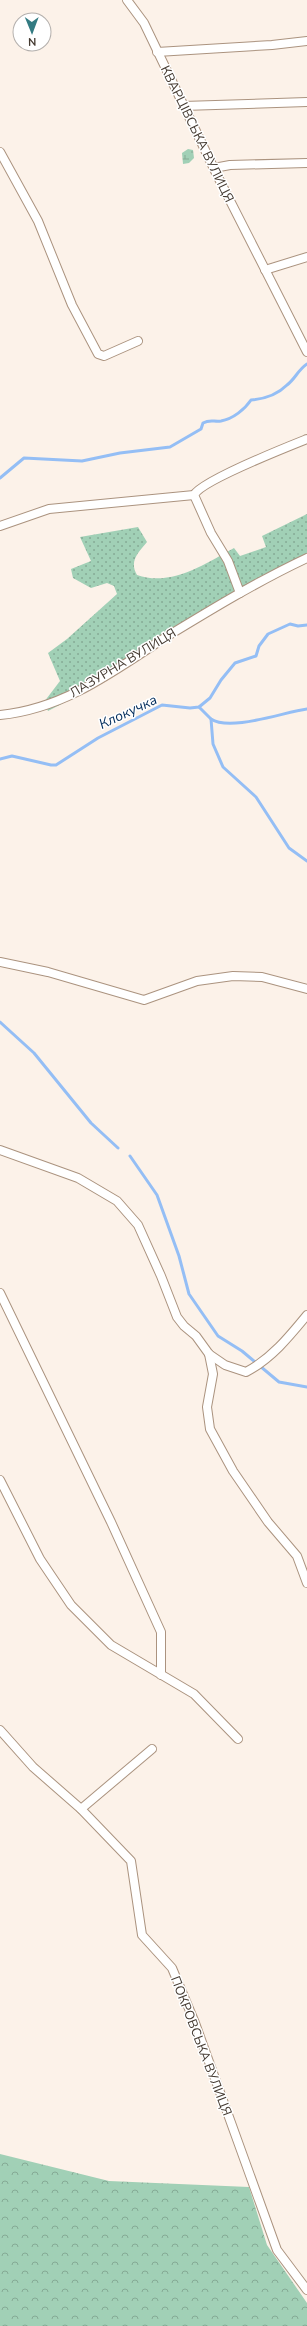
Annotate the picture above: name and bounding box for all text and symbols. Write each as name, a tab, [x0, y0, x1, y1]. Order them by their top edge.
north arrow	[12, 12, 52, 52]
text: N	[28, 34, 36, 49]
street label: КВАРЦІВСЬКА ВУЛИЦЯ	[156, 62, 238, 206]
street label: ЛАЗУРНА ВУЛИЦЯ	[66, 624, 180, 702]
water label: Клокучка	[96, 690, 160, 734]
street label: ПОКРОВСЬКА ВУЛИЦЯ	[166, 1974, 236, 2118]

